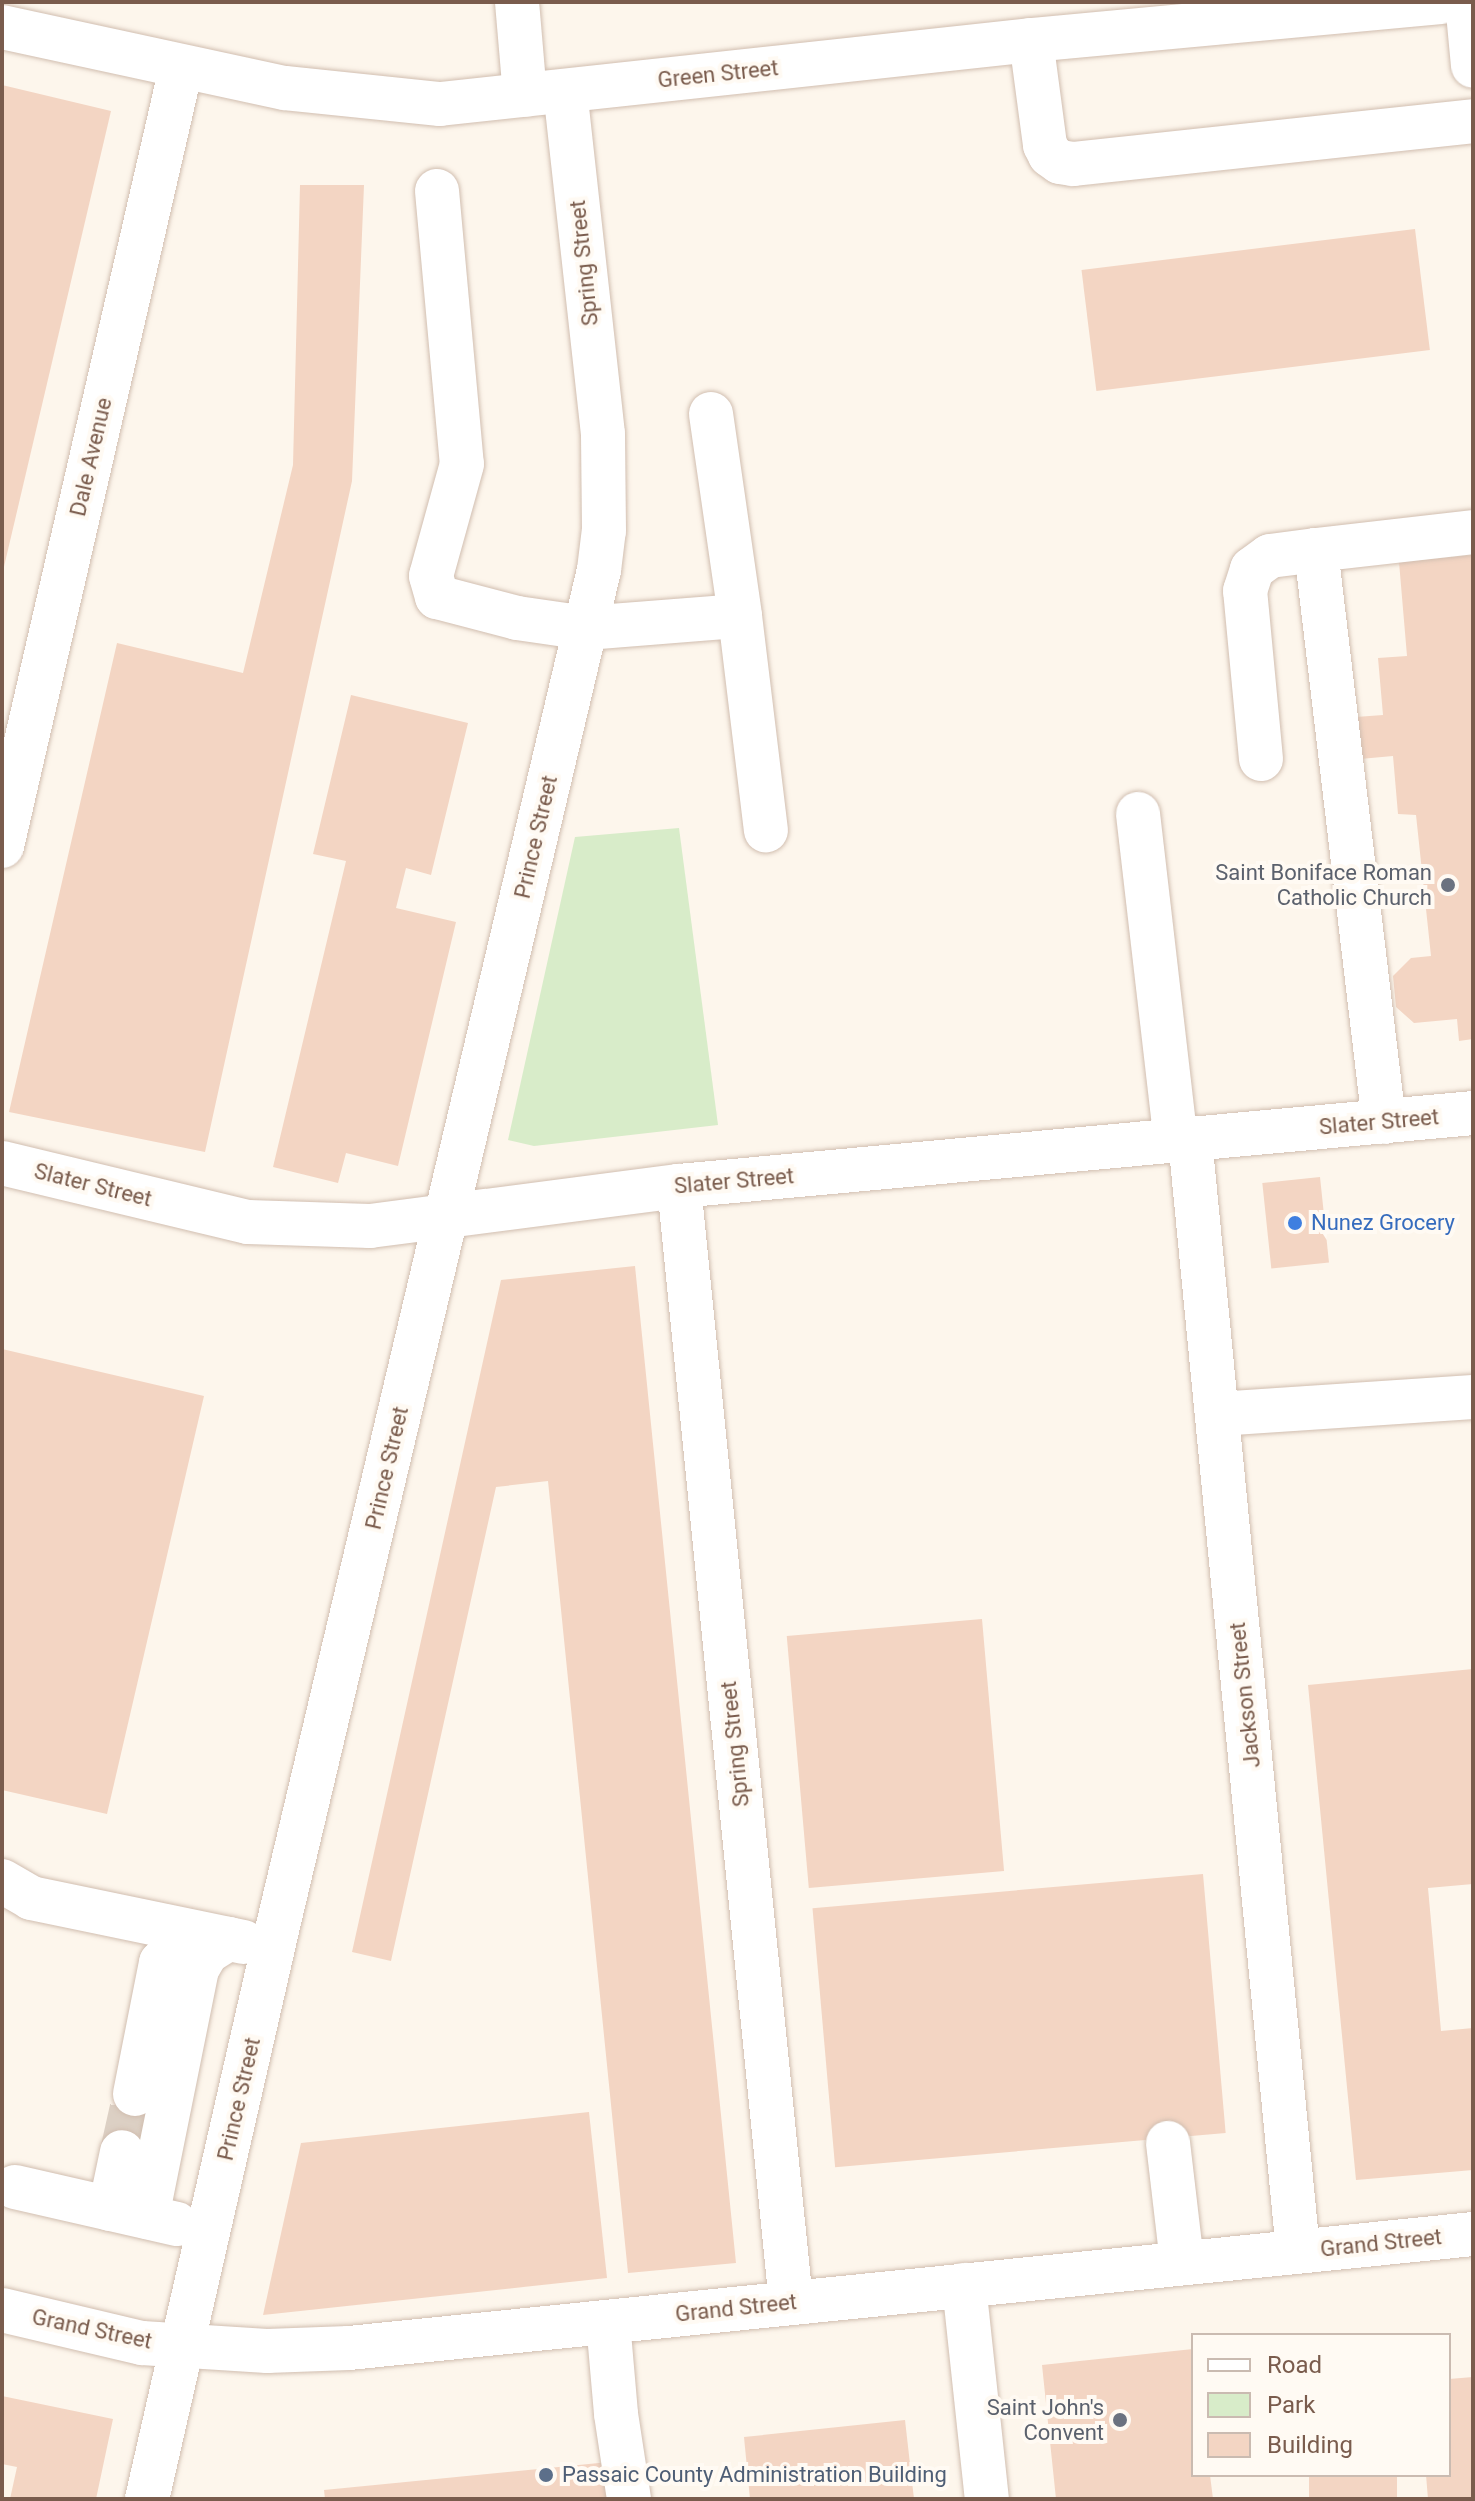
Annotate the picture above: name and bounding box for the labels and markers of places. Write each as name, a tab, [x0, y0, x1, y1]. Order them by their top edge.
place label: Saint Boniface Roman Catholic Church	[1215, 859, 1432, 910]
marker: Saint Boniface Roman Catholic Church	[1439, 876, 1457, 894]
place label: Nunez Grocery	[1311, 1210, 1455, 1236]
marker: Nunez Grocery	[1286, 1214, 1304, 1232]
place label: Saint John's Convent	[987, 2394, 1104, 2446]
marker: Saint John's Convent	[1111, 2411, 1129, 2429]
place label: Passaic County Administration Building	[562, 2462, 947, 2488]
marker: Passaic County Administration Building	[537, 2466, 555, 2484]

